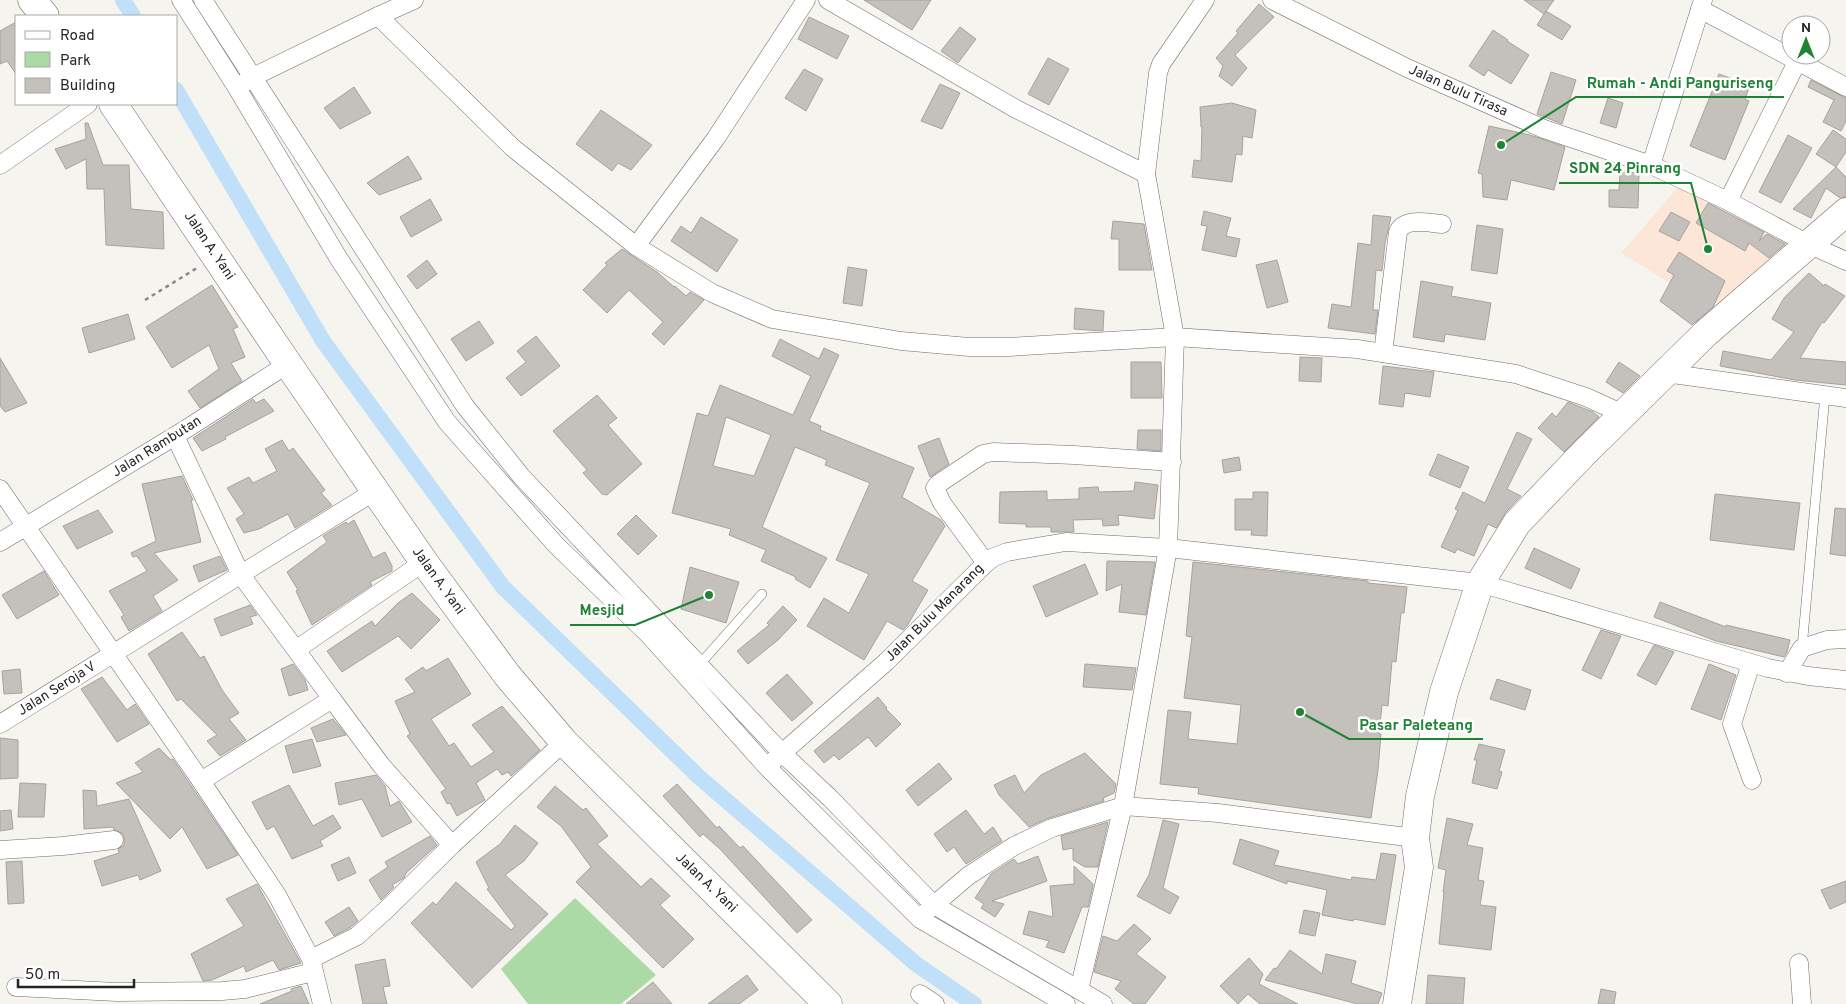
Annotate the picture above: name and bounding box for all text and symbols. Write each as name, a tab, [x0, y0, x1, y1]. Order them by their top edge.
legend	[15, 15, 178, 105]
north arrow	[1781, 15, 1831, 65]
text: N	[1801, 20, 1811, 37]
text: Road	[60, 27, 95, 46]
text: Park	[60, 52, 91, 71]
street label: Jalan Bulu Tirasa	[1406, 62, 1510, 120]
callout: Rumah - Andi Panguriseng	[1576, 67, 1784, 97]
text: Rumah - Andi Panguriseng	[1587, 75, 1773, 94]
text: Building	[60, 77, 115, 96]
callout: SDN 24 Pinrang	[1559, 153, 1691, 183]
text: SDN 24 Pinrang	[1569, 160, 1681, 179]
street label: Jalan A. Yani	[180, 208, 238, 284]
street label: Jalan Rambutan	[109, 413, 205, 481]
street label: Jalan A. Yani	[408, 544, 468, 618]
street label: Jalan Bulu Manarang	[882, 560, 988, 666]
callout: Mesjid	[570, 595, 635, 625]
text: Mesjid	[580, 602, 624, 621]
street label: Jalan Seroja V	[15, 658, 99, 720]
callout: Pasar Paleteang	[1349, 709, 1483, 739]
text: Pasar Paleteang	[1359, 717, 1473, 736]
street label: Jalan A. Yani	[672, 849, 740, 917]
scale bar	[18, 956, 134, 988]
text: 50 m	[25, 966, 60, 985]

